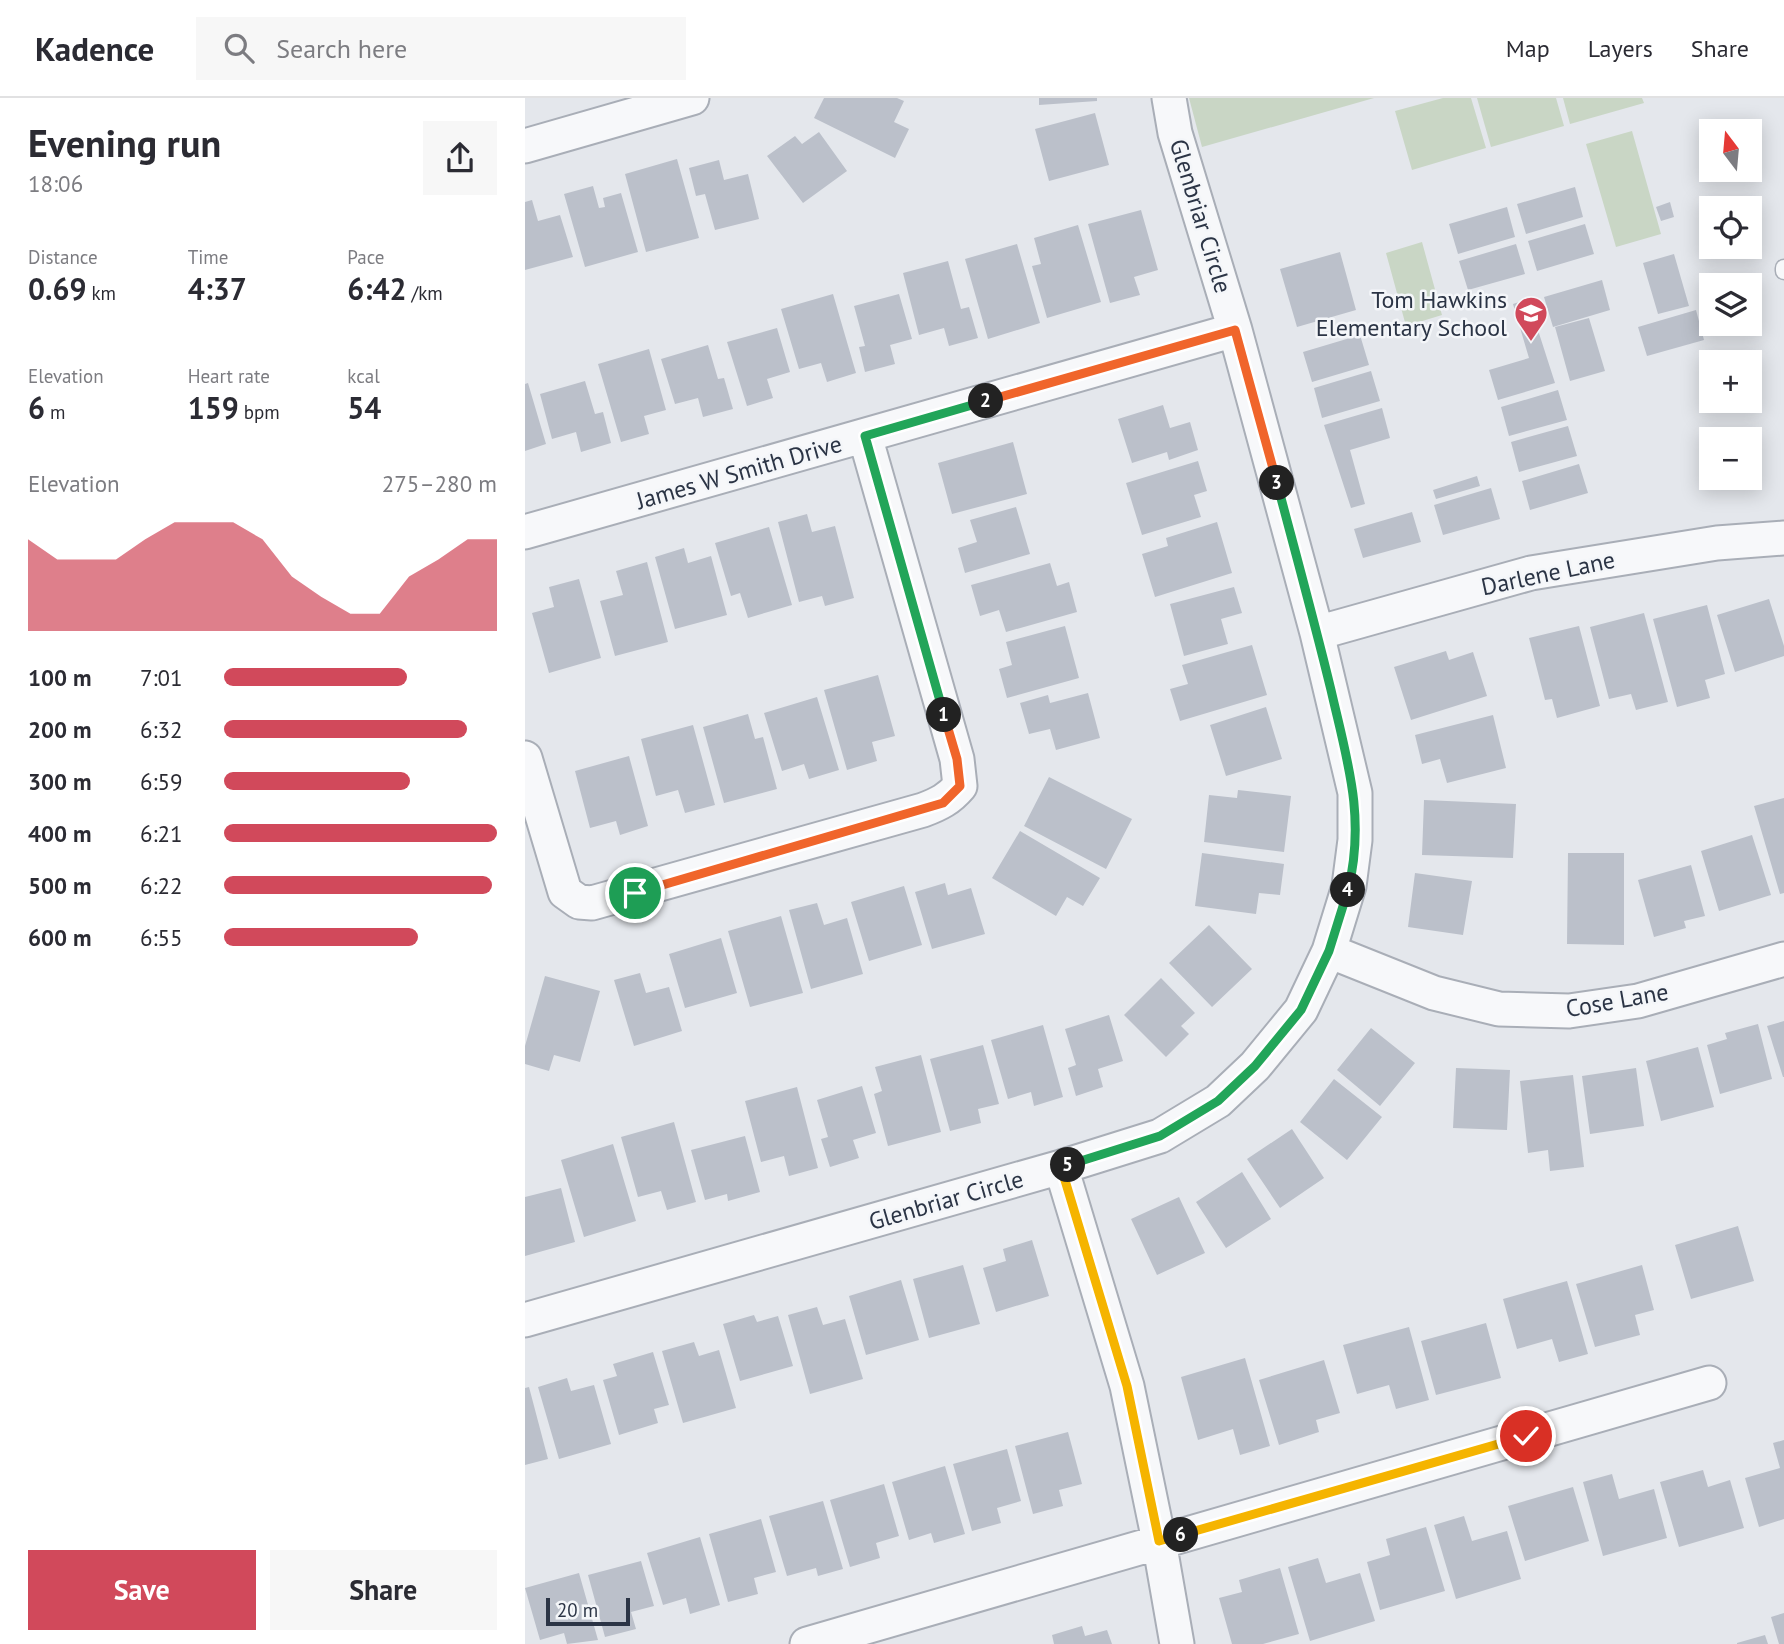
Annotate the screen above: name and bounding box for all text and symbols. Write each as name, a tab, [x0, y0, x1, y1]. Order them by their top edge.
search box	[196, 17, 686, 80]
text: Kadence	[35, 27, 154, 70]
icon: search	[220, 29, 258, 67]
text: Search here	[276, 32, 407, 65]
text: Map	[1506, 33, 1550, 64]
text: Layers	[1588, 33, 1653, 64]
text: Share	[1691, 33, 1749, 64]
text: Evening run	[28, 118, 221, 167]
north arrow	[1699, 119, 1762, 182]
map controls	[1699, 119, 1762, 490]
button: share	[423, 121, 497, 195]
street label: Glenbriar Circle	[1163, 135, 1239, 297]
text: 18:06	[28, 169, 83, 198]
button: locate	[1699, 196, 1762, 259]
text: Distance	[28, 245, 98, 269]
text: Time	[188, 245, 228, 269]
text: Pace	[347, 245, 385, 269]
text: 0.69	[28, 269, 86, 308]
text: 4:37	[188, 269, 247, 308]
text: 6:42	[347, 269, 406, 308]
button: layers	[1699, 273, 1762, 336]
text: km	[86, 281, 116, 305]
text: /km	[406, 281, 443, 305]
place label: Tom Hawkins Elementary School	[1316, 284, 1507, 343]
school or university icon: Tom Hawkins Elementary School	[1512, 294, 1550, 343]
button: +	[1699, 350, 1762, 413]
text: Elevation	[28, 364, 104, 388]
text: Heart rate	[188, 364, 270, 388]
text: kcal	[347, 364, 380, 388]
pin: 2	[969, 384, 1003, 418]
text: 6	[28, 388, 45, 427]
text: 159	[188, 388, 239, 427]
text: 54	[347, 388, 381, 427]
text: 2	[980, 388, 991, 412]
text: m	[45, 400, 66, 424]
text: bpm	[239, 400, 280, 424]
button: −	[1699, 427, 1762, 490]
street label: James W Smith Drive	[632, 428, 845, 516]
pin: 3	[1259, 466, 1295, 500]
text: Elevation	[28, 469, 120, 498]
text: 275–280 m	[382, 469, 497, 498]
text: 3	[1271, 470, 1282, 494]
street label: Darlene Lane	[1478, 544, 1618, 602]
text: 100 m	[28, 663, 91, 692]
text: 7:01	[140, 663, 183, 692]
pin: 1	[927, 698, 961, 732]
text: 1	[938, 702, 949, 726]
text: 200 m	[28, 715, 91, 744]
text: 6:32	[140, 715, 183, 744]
text: 300 m	[28, 767, 91, 796]
text: 6:59	[140, 767, 183, 796]
text: 400 m	[28, 819, 91, 848]
text: 6:21	[140, 819, 183, 848]
pin	[605, 863, 665, 923]
text: 500 m	[28, 871, 91, 900]
text: 6:22	[140, 871, 183, 900]
pin: 4	[1331, 872, 1365, 908]
icon: arrive	[616, 874, 654, 912]
text: 4	[1342, 877, 1353, 901]
text: 600 m	[28, 923, 91, 952]
text: 6:55	[140, 923, 183, 952]
street label: Cose Lane	[1563, 976, 1671, 1024]
pin: 5	[1051, 1148, 1085, 1182]
text: 5	[1062, 1152, 1073, 1176]
street label: Glenbriar Circle	[865, 1163, 1027, 1237]
pin	[1496, 1406, 1556, 1466]
icon: check	[1507, 1417, 1545, 1455]
pin: 6	[1163, 1518, 1199, 1552]
text: 6	[1175, 1522, 1186, 1546]
button: Save	[28, 1550, 256, 1630]
button: Share	[270, 1550, 497, 1630]
scale bar	[546, 1595, 630, 1627]
text: 20 m	[557, 1598, 598, 1622]

